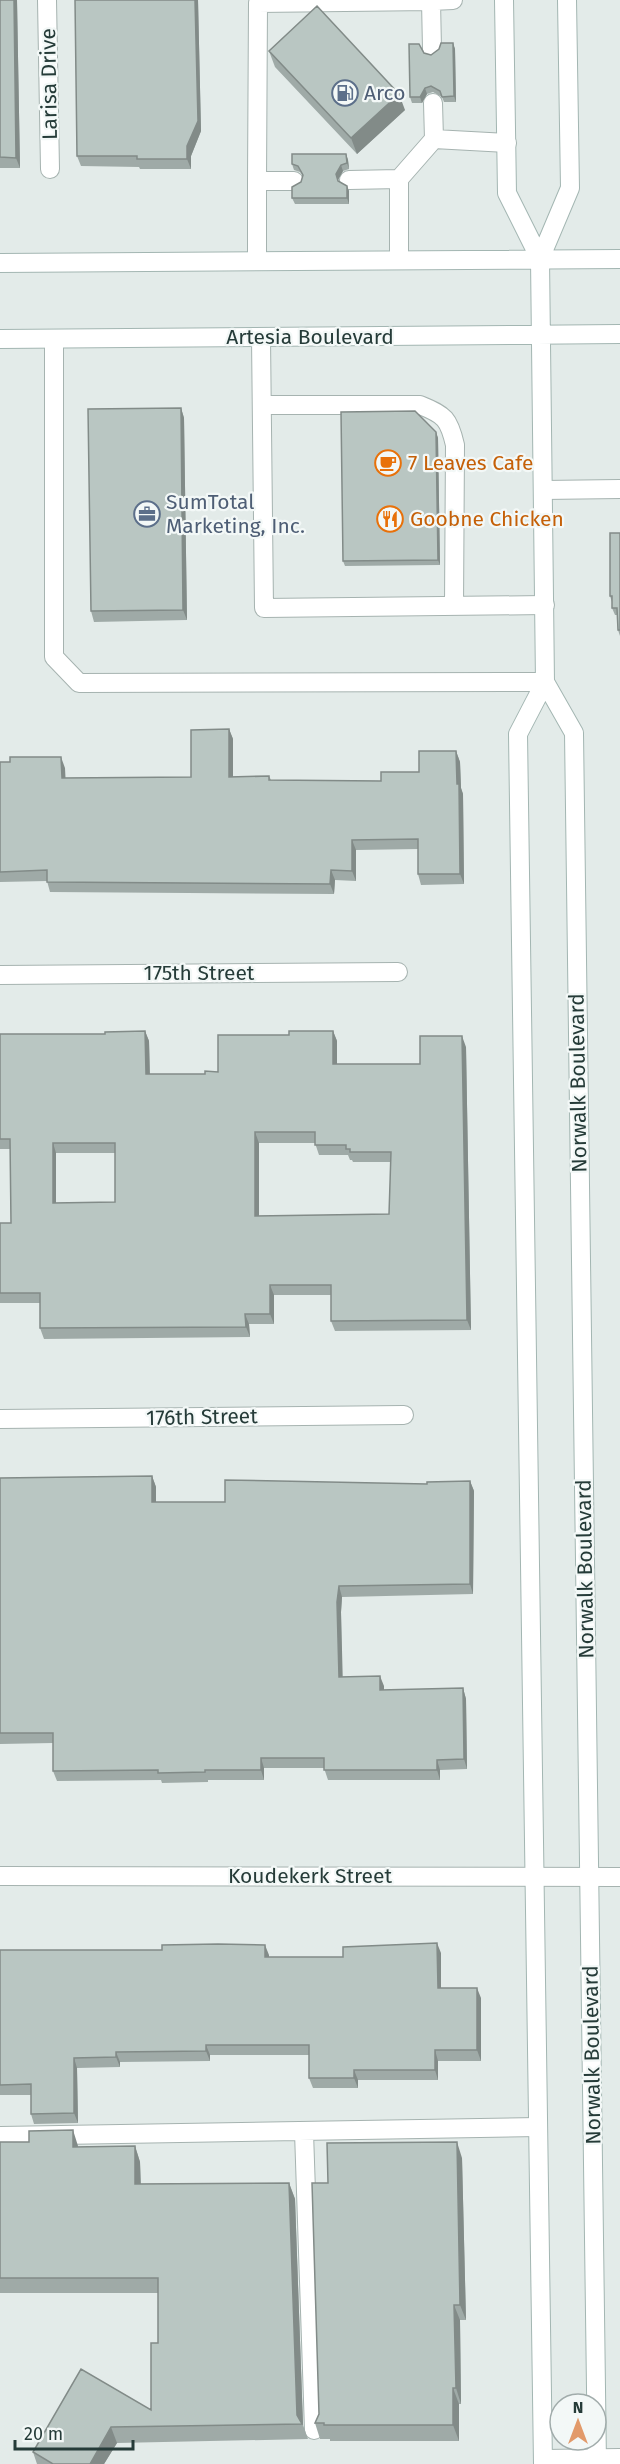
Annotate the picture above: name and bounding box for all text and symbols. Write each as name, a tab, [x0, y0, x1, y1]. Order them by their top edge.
street label: Larisa Drive	[35, 28, 63, 140]
fuel station icon: Arco	[330, 78, 360, 108]
place label: Arco	[364, 80, 405, 106]
street label: Artesia Boulevard	[226, 324, 394, 350]
cafe icon: 7 Leaves Cafe	[373, 448, 403, 478]
place label: 7 Leaves Cafe	[408, 450, 533, 476]
place label: SumTotal Marketing, Inc.	[166, 489, 305, 539]
office icon: SumTotal Marketing, Inc.	[132, 499, 162, 529]
restaurant icon: Goobne Chicken	[375, 504, 405, 534]
place label: Goobne Chicken	[410, 506, 564, 532]
street label: 175th Street	[144, 960, 255, 986]
street label: Norwalk Boulevard	[563, 993, 593, 1173]
street label: 176th Street	[146, 1403, 258, 1431]
street label: Norwalk Boulevard	[570, 1479, 600, 1659]
street label: Koudekerk Street	[228, 1863, 392, 1889]
street label: Norwalk Boulevard	[577, 1965, 607, 2145]
north arrow	[548, 2392, 608, 2452]
text: N	[573, 2398, 583, 2417]
scale bar	[15, 2413, 134, 2451]
text: 20 m	[24, 2423, 63, 2445]

